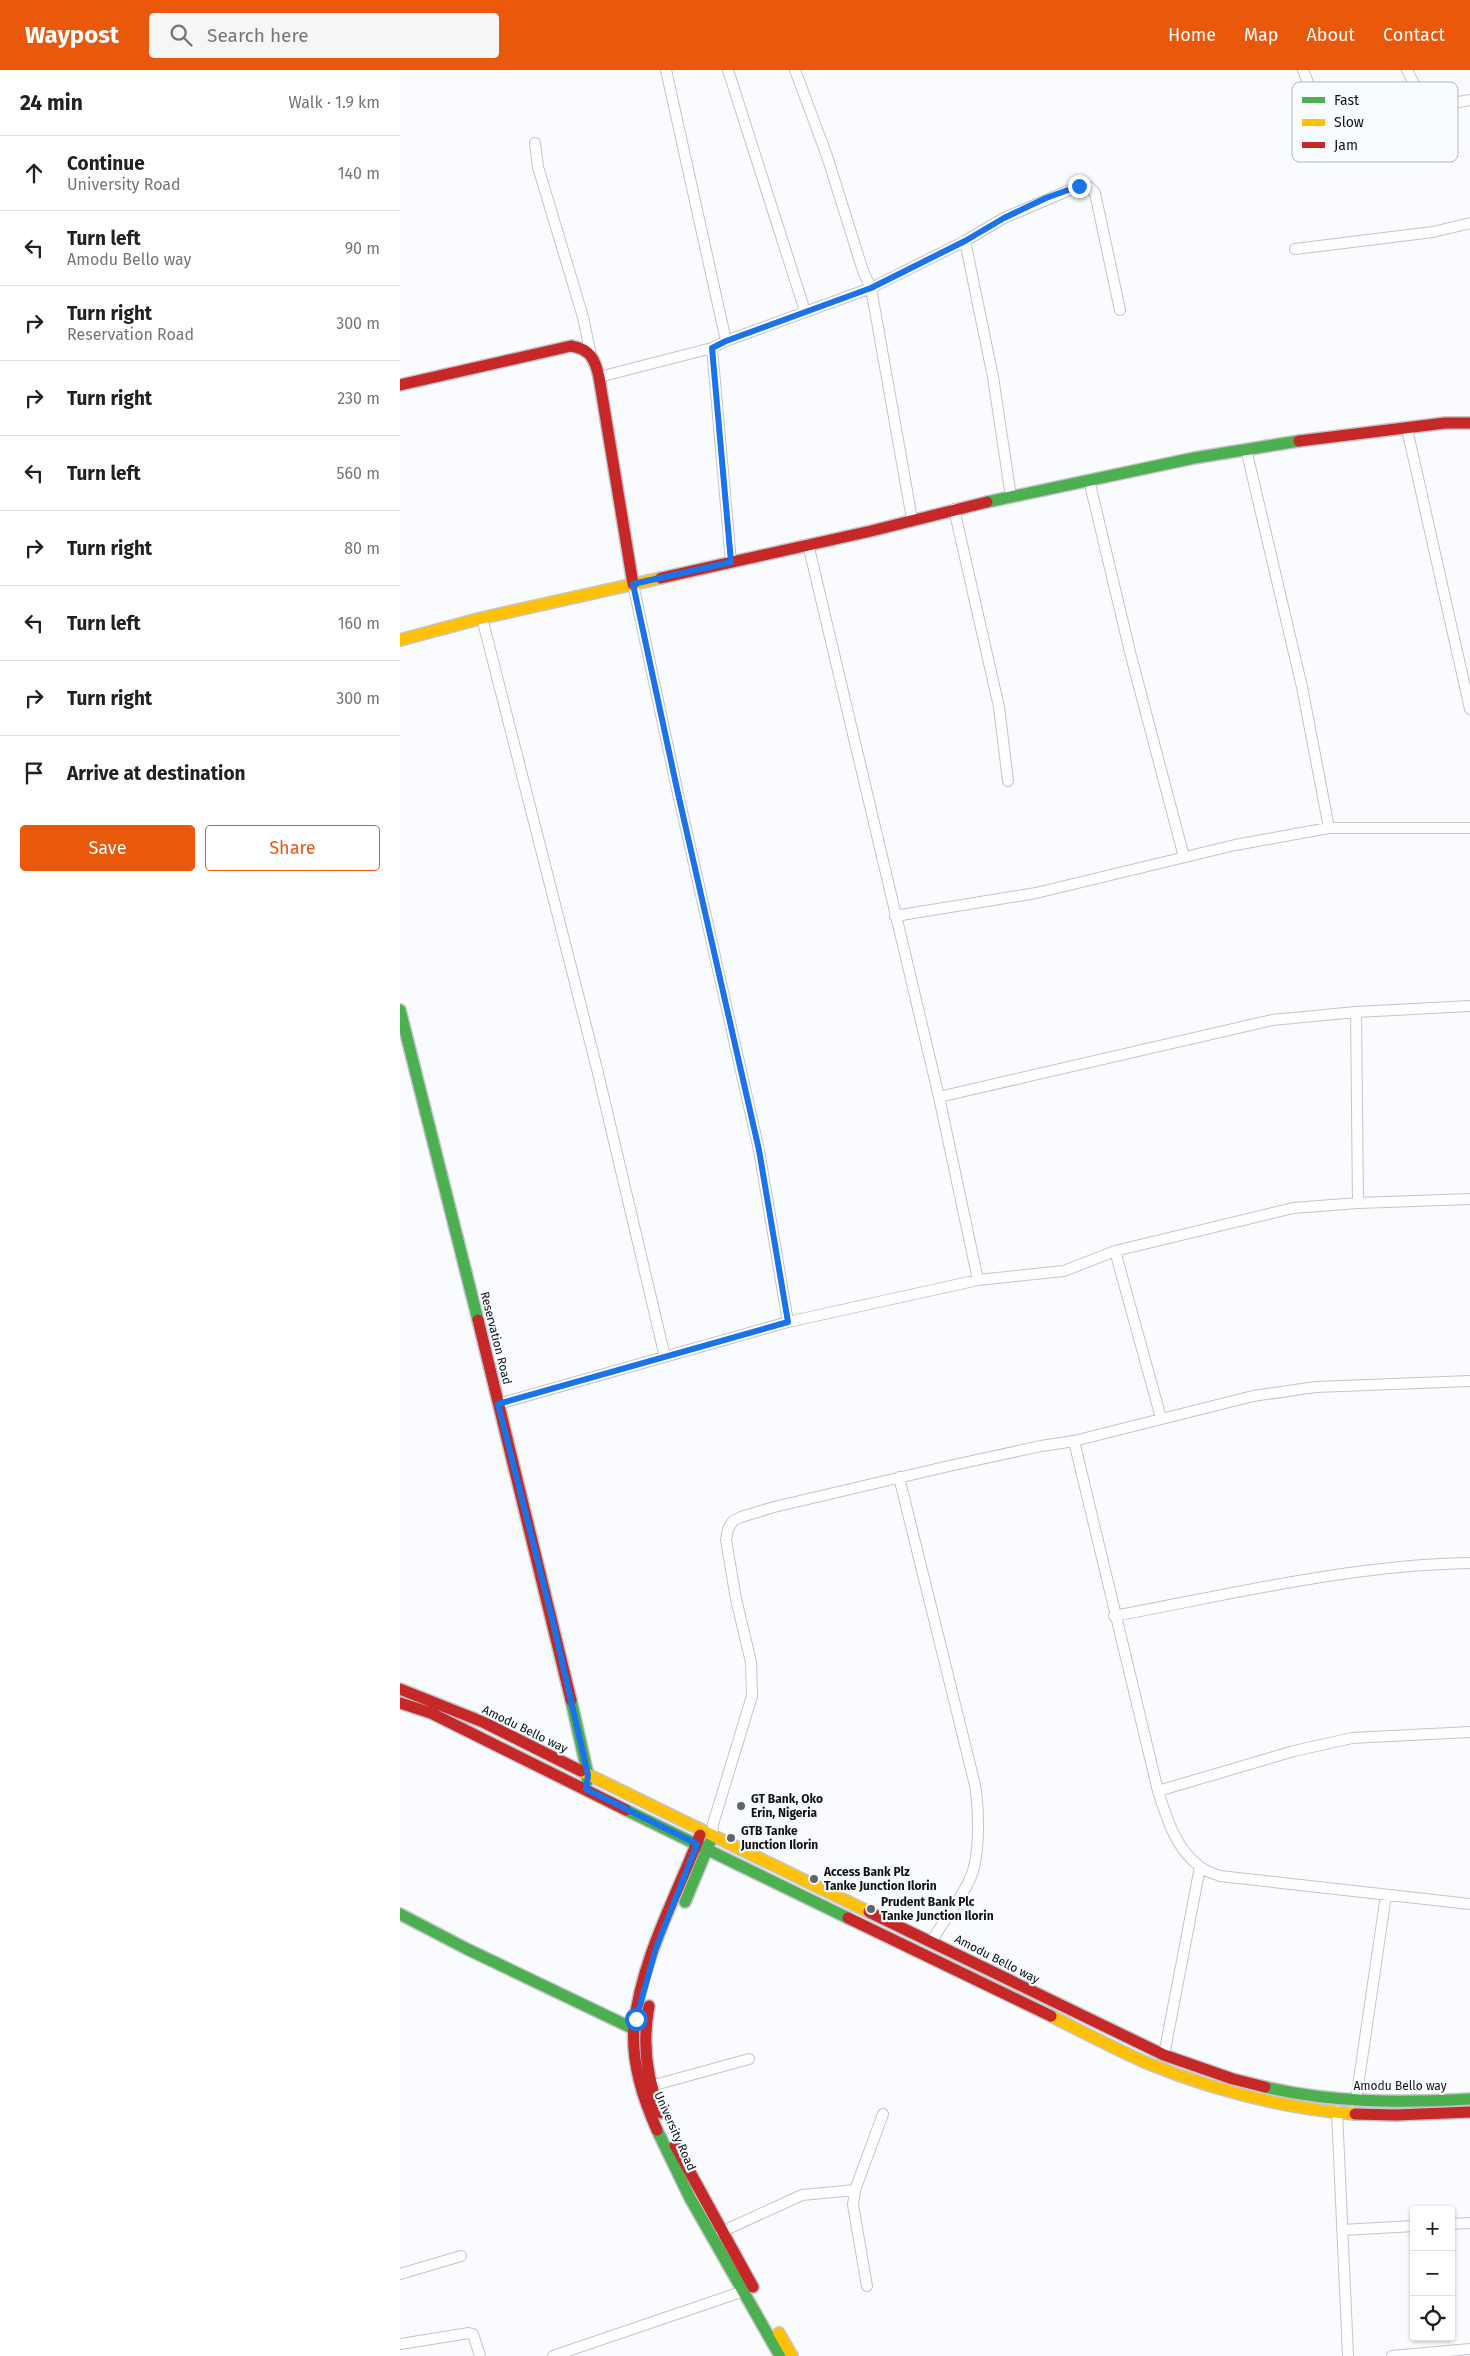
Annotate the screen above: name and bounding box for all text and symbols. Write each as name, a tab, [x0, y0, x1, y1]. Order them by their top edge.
search box	[149, 13, 499, 58]
text: Waypost	[25, 21, 119, 49]
icon: search	[167, 21, 195, 49]
text: Search here	[207, 24, 309, 47]
text: Home	[1168, 24, 1216, 46]
text: Map	[1244, 24, 1278, 46]
text: About	[1306, 24, 1355, 46]
text: Contact	[1383, 24, 1445, 46]
legend	[1292, 82, 1458, 162]
text: 24 min	[20, 90, 83, 116]
text: Fast	[1334, 92, 1360, 109]
text: Walk · 1.9 km	[289, 93, 380, 112]
text: Slow	[1334, 114, 1364, 131]
text: Jam	[1334, 137, 1358, 154]
text: Continue	[67, 152, 145, 175]
icon: ahead	[20, 159, 48, 187]
text: 140 m	[338, 164, 380, 183]
text: University Road	[67, 175, 181, 194]
route end	[1068, 175, 1091, 198]
text: Turn left	[67, 227, 141, 250]
icon: left	[20, 234, 48, 262]
text: 90 m	[345, 239, 380, 258]
text: Amodu Bello way	[67, 250, 191, 269]
text: Turn right	[67, 302, 152, 325]
icon: right	[20, 309, 48, 337]
text: 300 m	[336, 314, 380, 333]
text: Reservation Road	[67, 325, 194, 344]
icon: right	[20, 384, 48, 412]
text: Turn right	[67, 387, 152, 410]
text: 230 m	[337, 389, 380, 408]
icon: left	[20, 459, 48, 487]
text: Turn left	[67, 462, 141, 485]
text: 560 m	[337, 464, 380, 483]
icon: right	[20, 534, 48, 562]
text: Turn right	[67, 537, 152, 560]
text: 80 m	[344, 539, 380, 558]
icon: left	[20, 609, 48, 637]
text: Turn left	[67, 612, 141, 635]
text: 160 m	[338, 614, 380, 633]
icon: right	[20, 684, 48, 712]
text: Turn right	[67, 687, 152, 710]
text: 300 m	[336, 689, 380, 708]
icon: arrive	[20, 759, 48, 787]
text: Arrive at destination	[67, 762, 246, 785]
button: Save	[20, 825, 195, 871]
button: Share	[205, 825, 380, 871]
street label: Reservation Road	[478, 1290, 514, 1386]
street label: Amodu Bello way	[480, 1702, 570, 1756]
place label: GT Bank, Oko Erin, Nigeria	[751, 1792, 823, 1820]
marker: GT Bank, Oko Erin, Nigeria	[735, 1800, 747, 1812]
place label: GTB Tanke Junction Ilorin	[740, 1824, 818, 1852]
marker: GTB Tanke Junction Ilorin	[725, 1832, 737, 1844]
place label: Access Bank Plz Tanke Junction Ilorin	[823, 1865, 937, 1893]
marker: Access Bank Plz Tanke Junction Ilorin	[808, 1873, 820, 1885]
place label: Prudent Bank Plc Tanke Junction Ilorin	[881, 1895, 994, 1923]
marker: Prudent Bank Plc Tanke Junction Ilorin	[865, 1903, 877, 1915]
street label: Amodu Bello way	[952, 1932, 1042, 1986]
route start	[625, 2008, 648, 2031]
street label: Amodu Bello way	[1353, 2079, 1447, 2093]
street label: University Road	[651, 2089, 699, 2173]
map controls	[1410, 2206, 1455, 2341]
button: +	[1410, 2206, 1455, 2251]
button: −	[1410, 2251, 1455, 2296]
button: locate	[1410, 2296, 1455, 2341]

